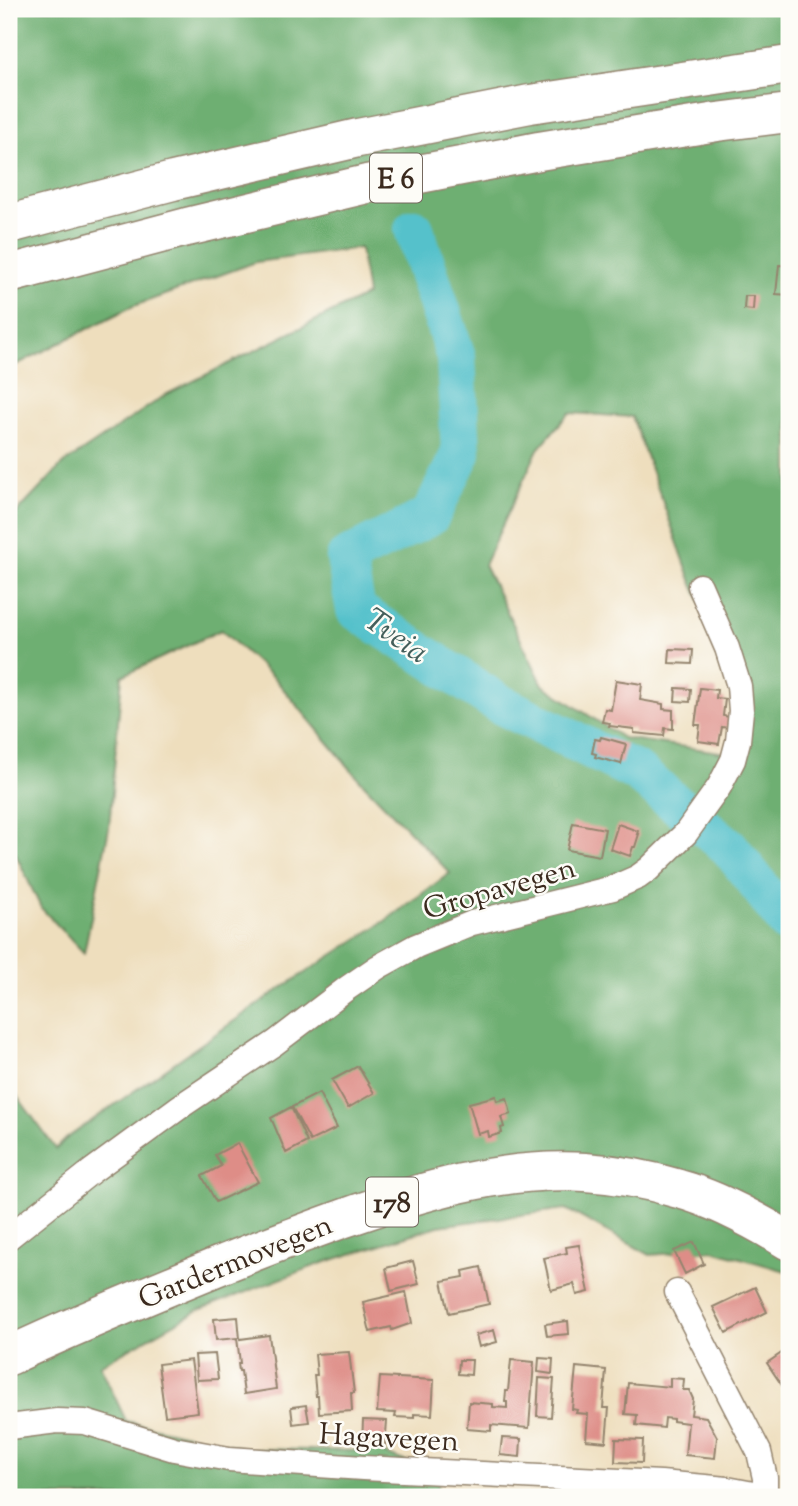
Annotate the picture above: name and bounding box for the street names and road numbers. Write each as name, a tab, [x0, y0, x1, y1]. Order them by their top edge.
road number: E 6	[370, 154, 422, 202]
street label: Gropavegen	[418, 848, 581, 933]
road number: 178	[366, 1178, 418, 1226]
street label: Gardermovegen	[132, 1205, 340, 1322]
street label: Hagavegen	[318, 1414, 460, 1465]

